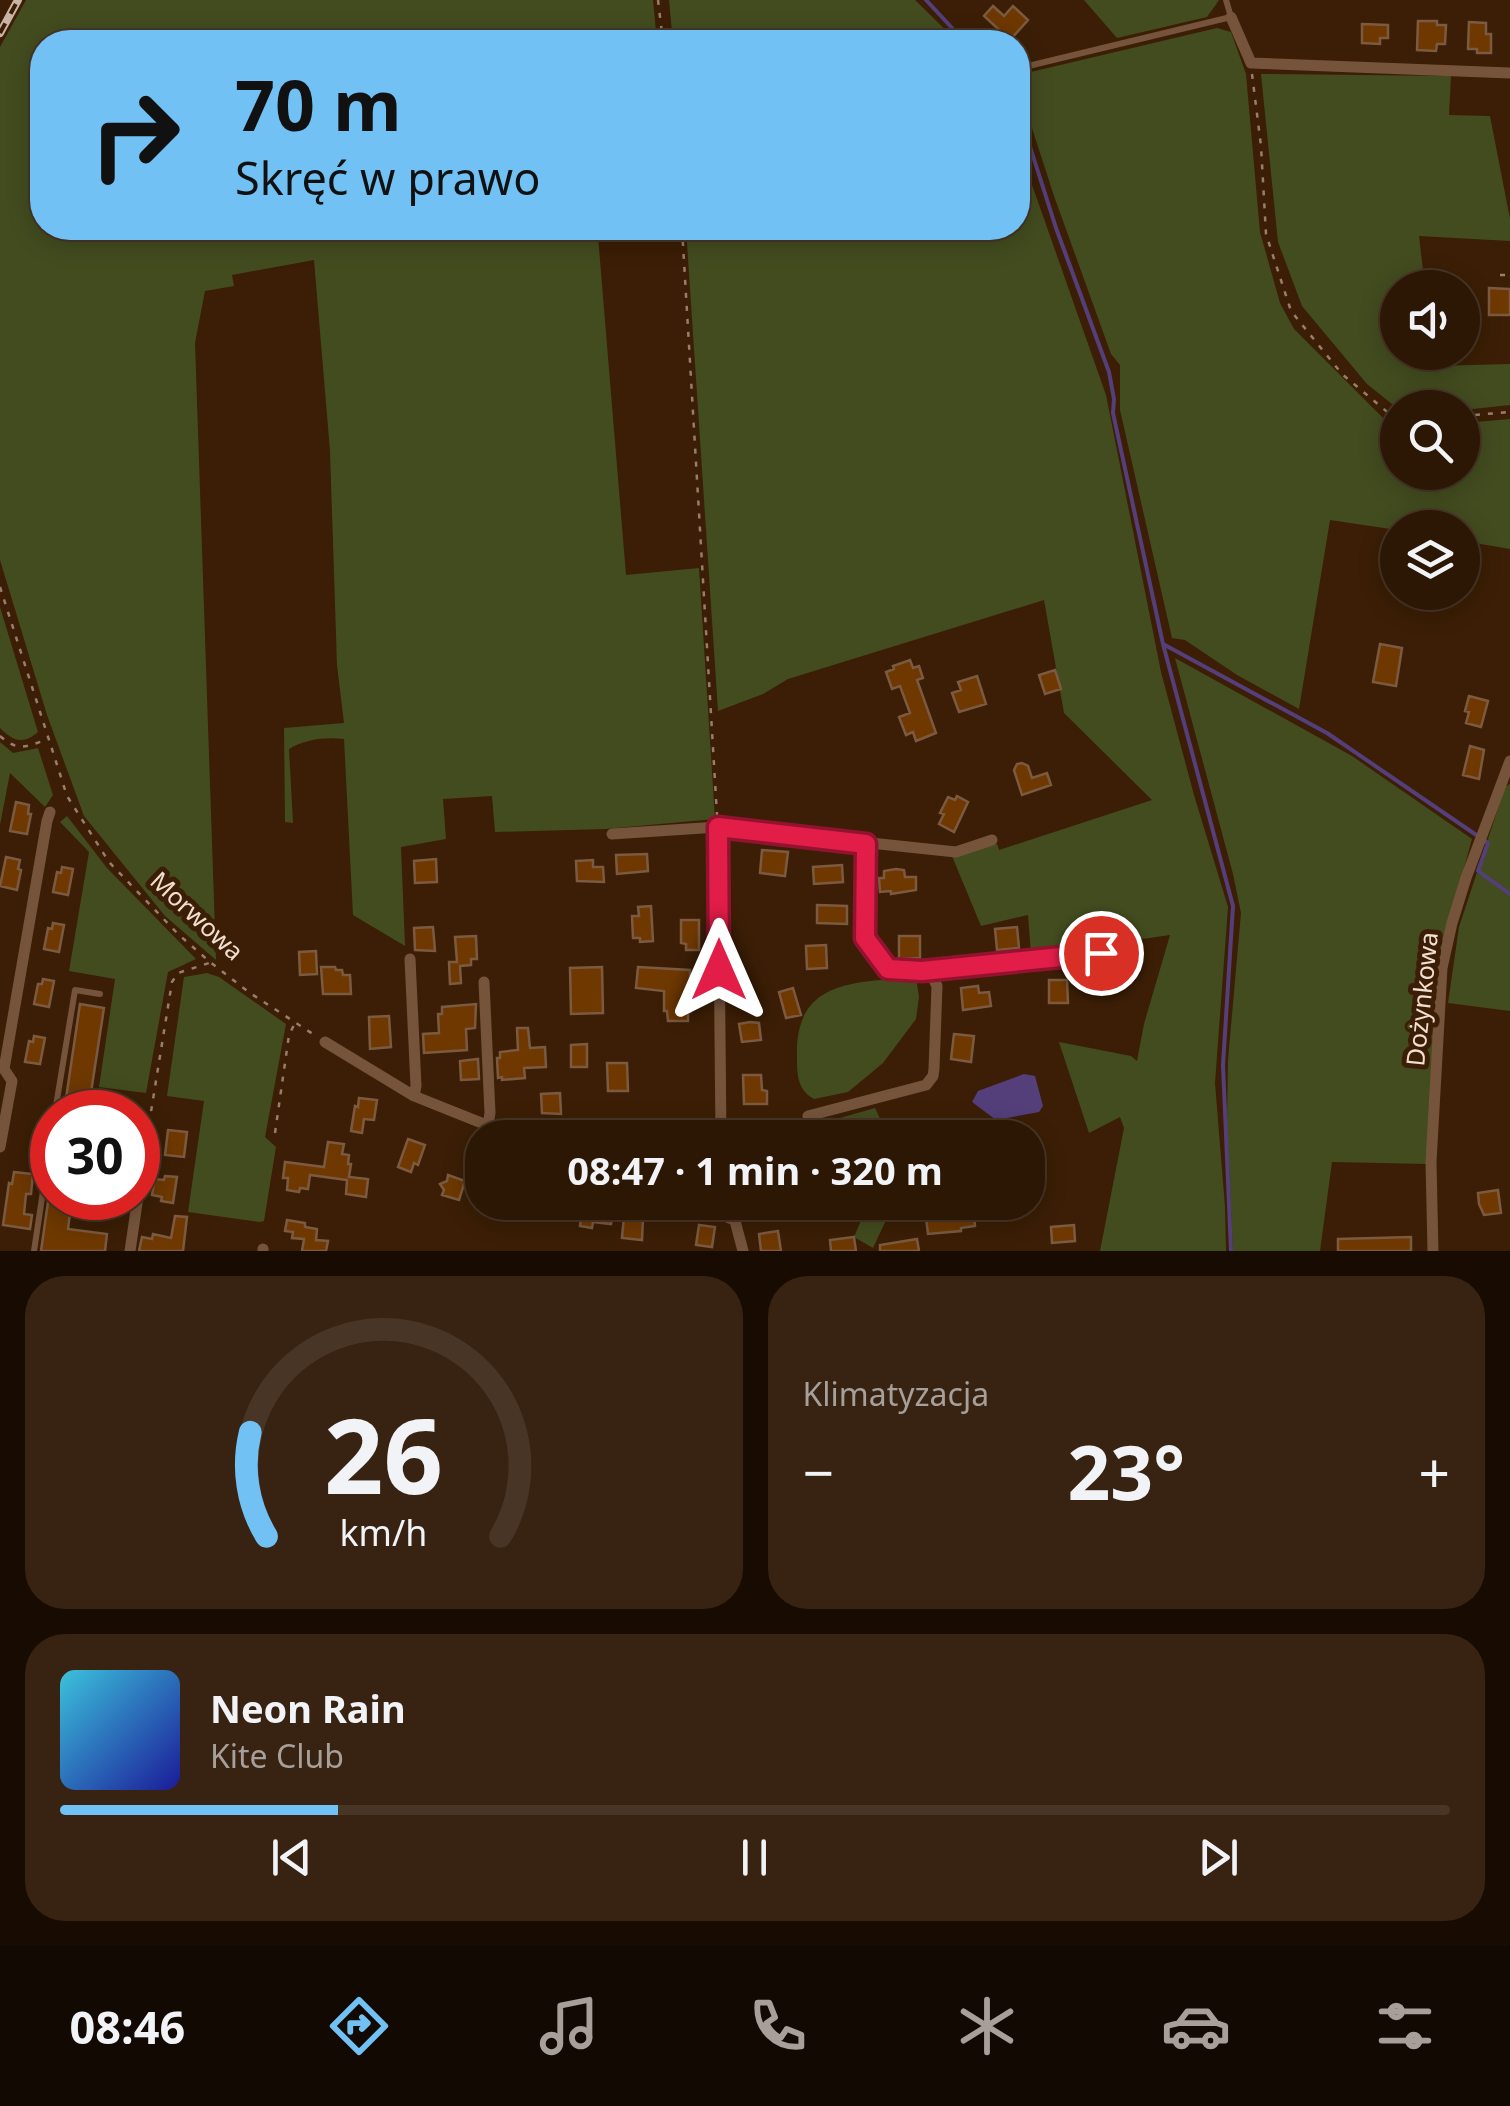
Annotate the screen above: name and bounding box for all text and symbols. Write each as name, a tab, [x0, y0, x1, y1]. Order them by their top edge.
text: 70 m	[235, 56, 402, 152]
icon: right	[70, 70, 200, 200]
text: Skręć w prawo	[235, 147, 540, 208]
map controls	[1380, 270, 1480, 610]
button: sound	[1380, 270, 1480, 370]
button: search	[1380, 390, 1480, 490]
button: layers	[1380, 510, 1480, 610]
street label: Morwowa	[144, 863, 252, 967]
pin	[1059, 911, 1144, 996]
position arrow	[667, 918, 771, 1022]
icon: arrive	[1074, 926, 1129, 981]
street label: Dożynkowa	[1397, 930, 1445, 1068]
speed limit sign: 30	[30, 1090, 160, 1220]
text: 08:47 · 1 min · 320 m	[567, 1144, 943, 1196]
text: Klimatyzacja	[803, 1372, 989, 1415]
text: 26	[324, 1383, 443, 1524]
text: 23°	[1067, 1420, 1185, 1522]
text: −	[803, 1434, 834, 1509]
text: +	[1419, 1434, 1450, 1509]
text: km/h	[340, 1508, 428, 1556]
text: Neon Rain	[210, 1682, 406, 1734]
text: Kite Club	[210, 1734, 344, 1777]
icon: previous	[264, 1830, 319, 1885]
icon: pause	[727, 1830, 782, 1885]
icon: next	[1191, 1830, 1246, 1885]
icon: directions	[324, 1991, 394, 2061]
icon: music	[534, 1991, 604, 2061]
icon: phone	[743, 1991, 813, 2061]
icon: climate	[952, 1991, 1022, 2061]
icon: car	[1161, 1991, 1231, 2061]
icon: filters	[1370, 1991, 1440, 2061]
text: 08:46	[70, 1996, 185, 2057]

